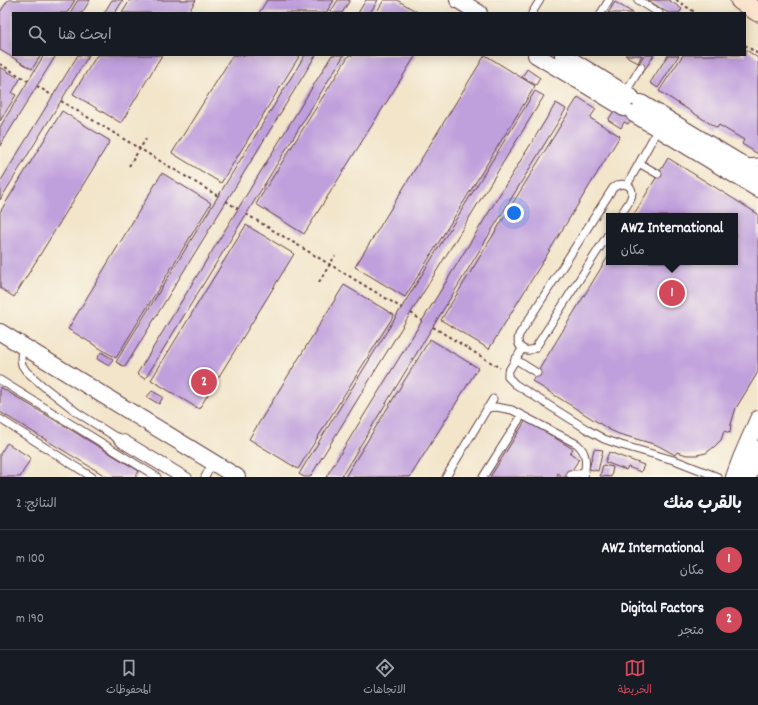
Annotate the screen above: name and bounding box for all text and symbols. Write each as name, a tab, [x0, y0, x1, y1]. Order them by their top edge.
search box	[12, 12, 746, 56]
icon: search	[26, 23, 48, 45]
text: ابحث هنا	[58, 25, 112, 47]
your location	[504, 203, 524, 223]
popup	[606, 213, 738, 265]
text: AWZ International	[621, 218, 723, 240]
text: مكان	[621, 242, 645, 261]
pin: 1	[659, 278, 685, 308]
pin: 2	[191, 367, 217, 397]
text: بالقرب منك	[664, 493, 742, 517]
text: النتائج: 2	[16, 495, 57, 514]
text: AWZ International	[601, 538, 704, 560]
text: 100 m	[16, 550, 45, 569]
text: 1	[728, 550, 730, 569]
text: مكان	[680, 562, 704, 581]
text: Digital Factors	[621, 598, 704, 620]
text: 190 m	[16, 610, 44, 629]
text: 2	[726, 610, 732, 629]
text: متجر	[679, 622, 704, 641]
tab: المحفوظات	[106, 657, 151, 699]
tab: الاتجاهات	[363, 657, 406, 699]
tab: الخريطة	[618, 657, 652, 699]

